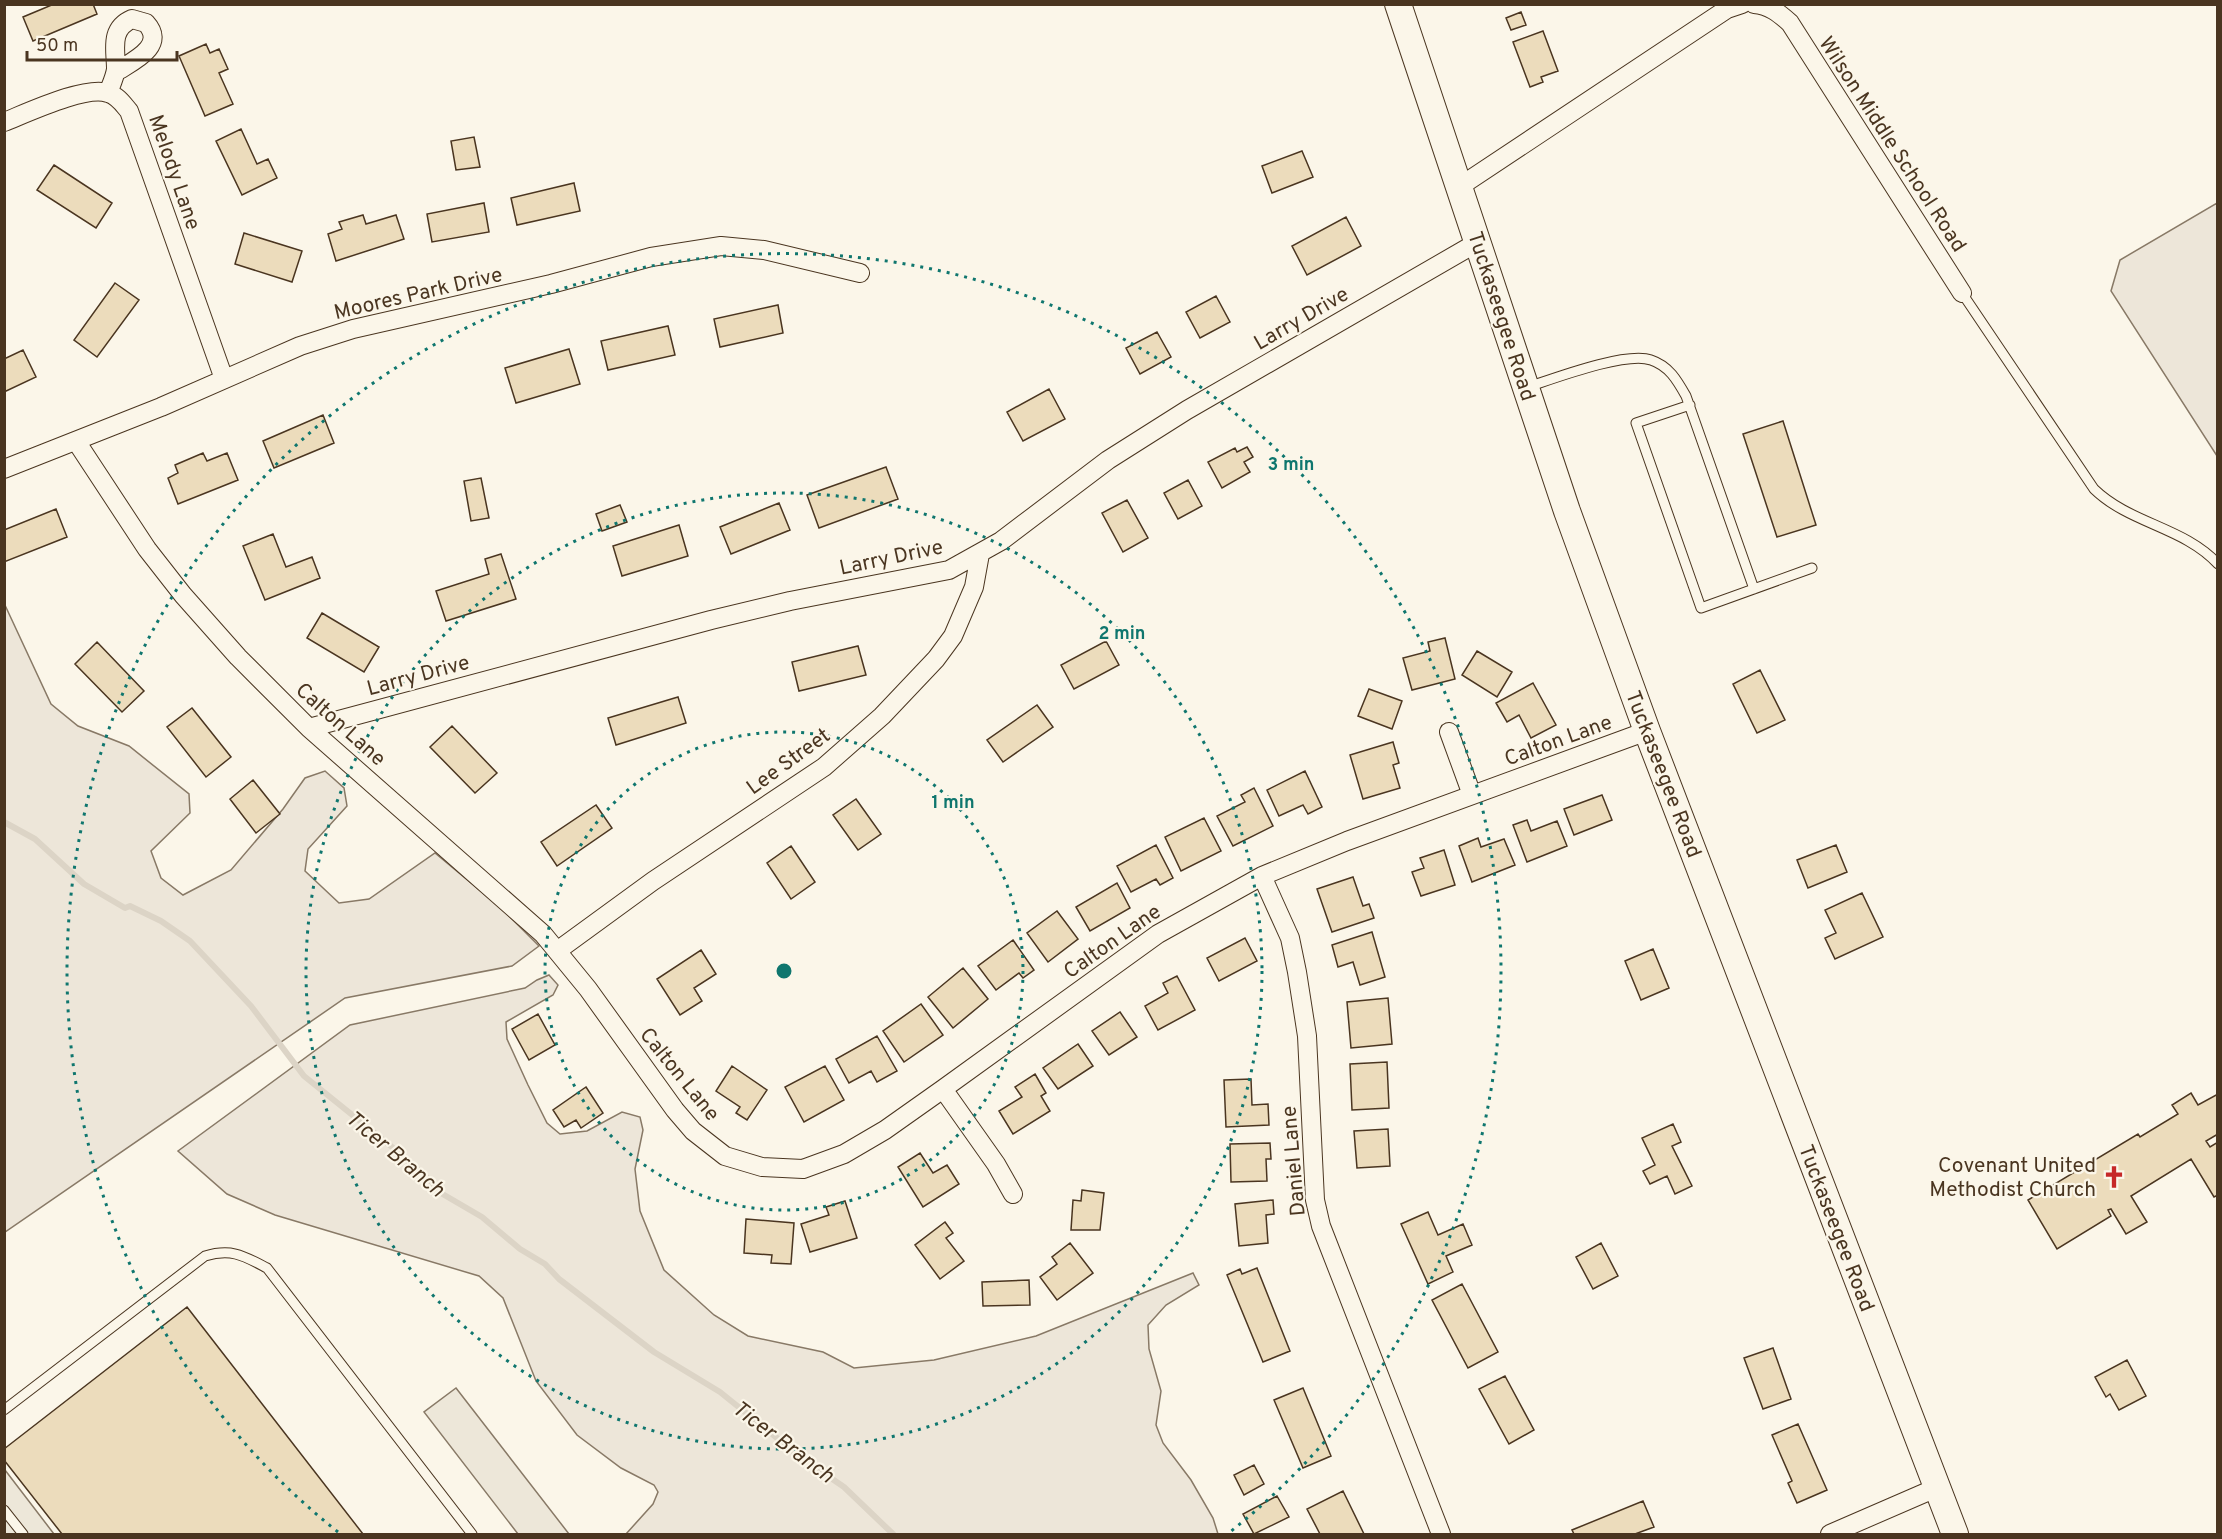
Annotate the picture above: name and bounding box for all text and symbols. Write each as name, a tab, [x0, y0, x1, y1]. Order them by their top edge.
scale bar	[27, 24, 177, 62]
street label: Wilson Middle School Road	[1812, 32, 1972, 258]
text: 50 m	[36, 35, 78, 58]
street label: Melody Lane	[141, 111, 206, 234]
street label: Tuckaseegee Road	[1460, 228, 1541, 405]
street label: Moores Park Drive	[331, 262, 505, 327]
street label: Larry Drive	[1249, 281, 1354, 357]
text: 3 min	[1268, 454, 1314, 477]
street label: Larry Drive	[837, 534, 946, 583]
text: 2 min	[1098, 623, 1146, 646]
street label: Larry Drive	[364, 650, 473, 703]
street label: Calton Lane	[289, 677, 391, 773]
street label: Tuckaseegee Road	[1618, 687, 1707, 862]
street label: Calton Lane	[1501, 709, 1616, 773]
street label: Lee Street	[742, 723, 836, 802]
text: 1 min	[931, 792, 975, 815]
street label: Calton Lane	[1059, 899, 1167, 986]
centre of rings	[774, 961, 794, 981]
street label: Calton Lane	[633, 1023, 725, 1127]
street label: Daniel Lane	[1276, 1105, 1313, 1217]
water label: Ticer Branch	[339, 1106, 449, 1204]
street label: Tuckaseegee Road	[1791, 1141, 1880, 1316]
place label: Covenant United Methodist Church	[1929, 1153, 2096, 1204]
church icon: Covenant United Methodist Church	[2101, 1164, 2127, 1190]
water label: Ticer Branch	[726, 1396, 839, 1490]

